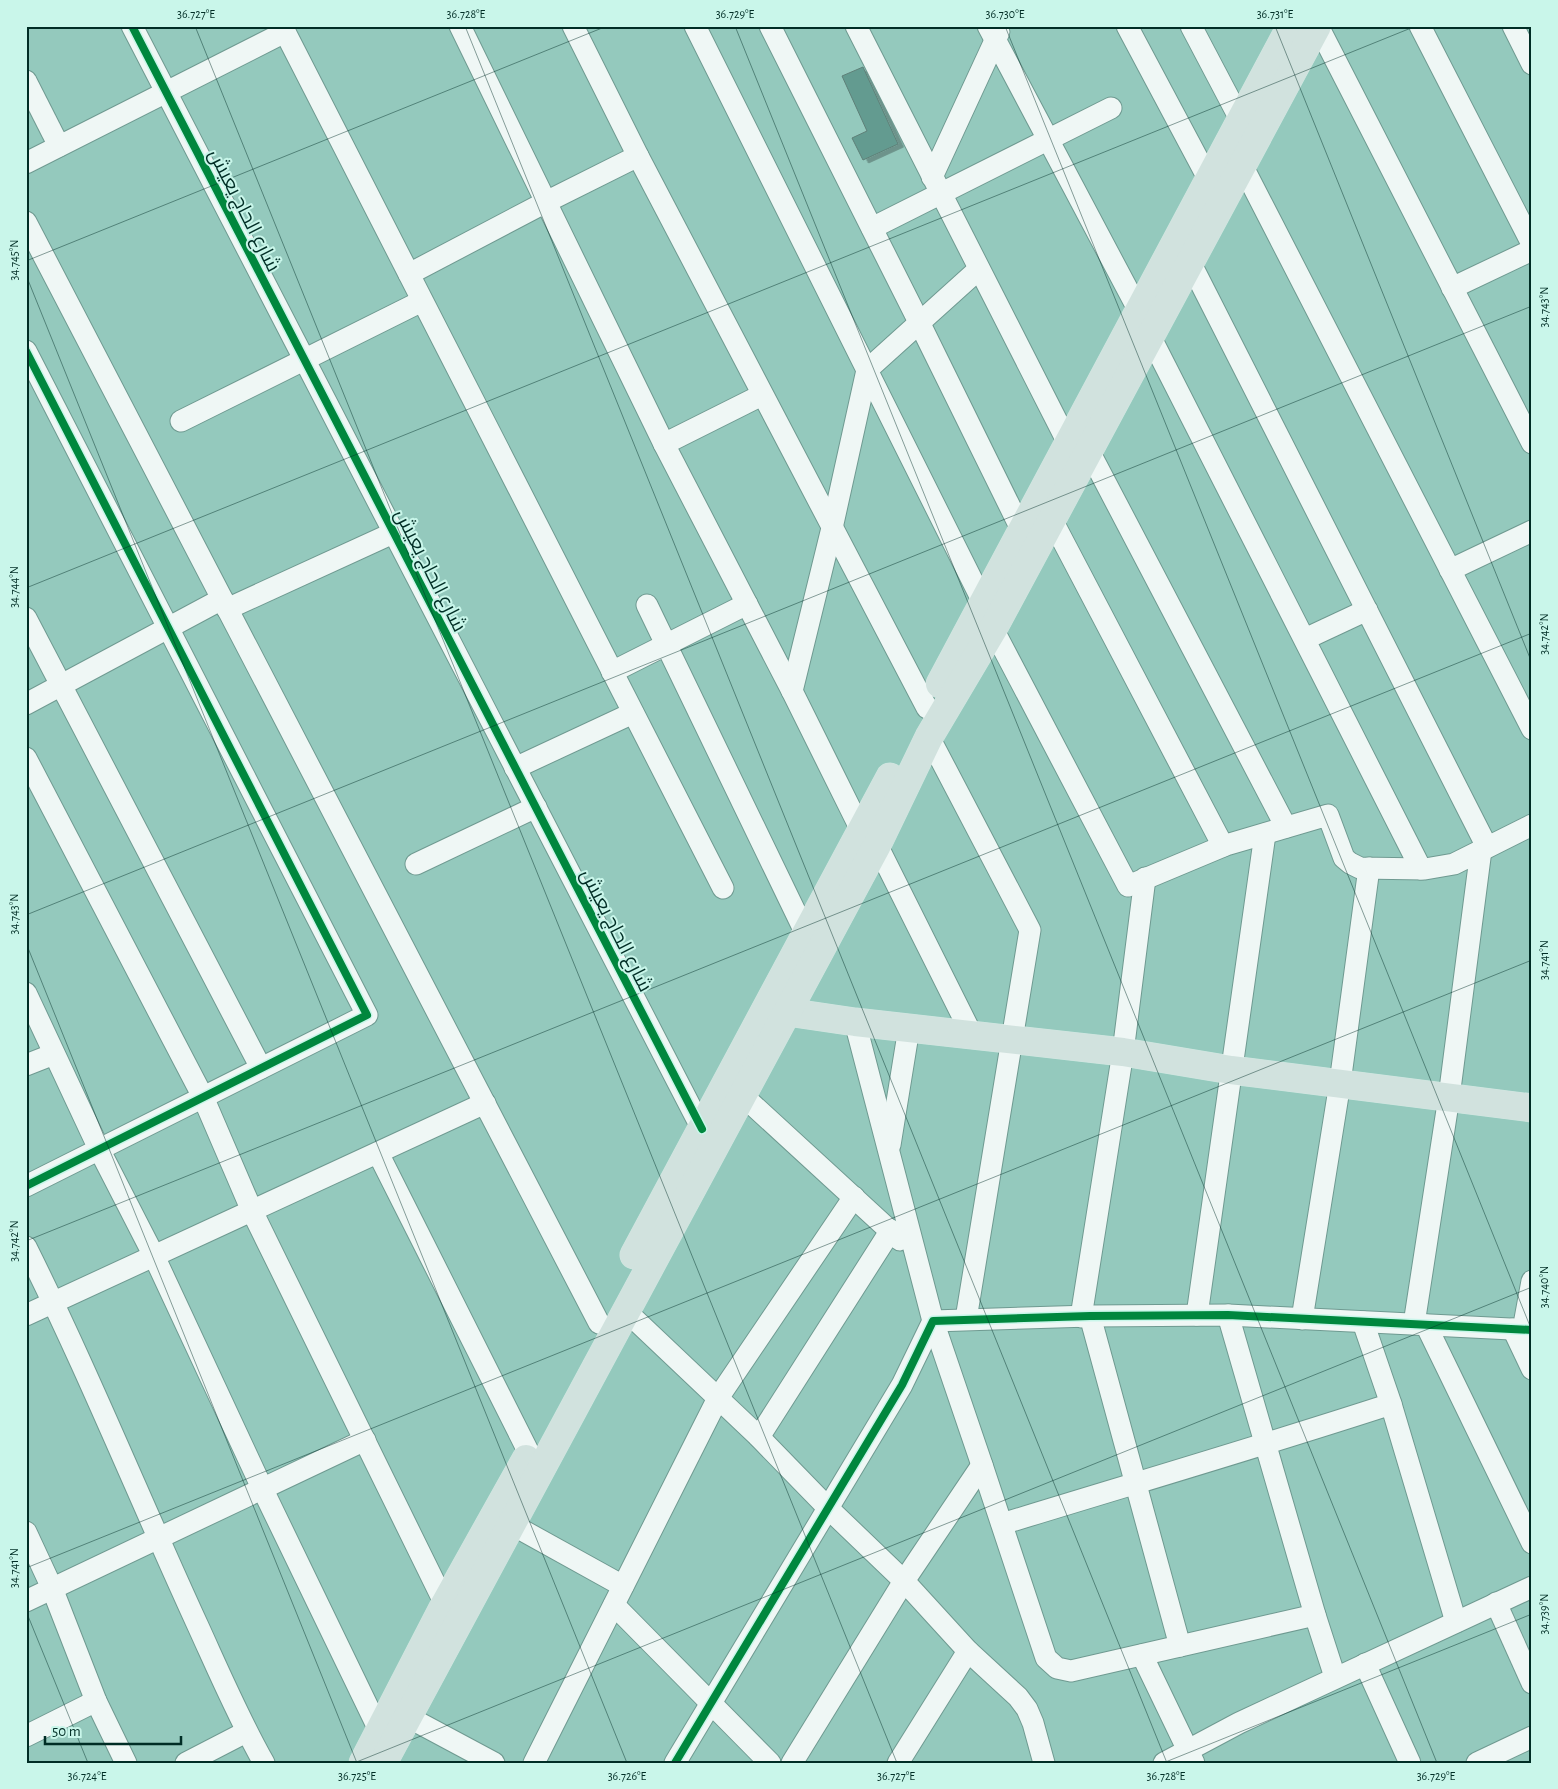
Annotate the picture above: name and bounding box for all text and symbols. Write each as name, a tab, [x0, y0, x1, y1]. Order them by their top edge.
text: 36.727°E	[177, 8, 215, 20]
text: 36.728°E	[447, 8, 486, 20]
text: 36.729°E	[716, 8, 755, 20]
text: 36.730°E	[986, 8, 1025, 20]
text: 36.731°E	[1257, 8, 1294, 20]
street label: شارع الحاج يعيش	[202, 146, 284, 276]
text: 34.745°N	[8, 240, 20, 280]
text: 34.743°N	[1538, 287, 1550, 327]
street label: شارع الحاج يعيش	[388, 506, 470, 636]
text: 34.744°N	[8, 566, 20, 608]
text: 34.742°N	[1538, 613, 1550, 655]
street label: شارع الحاج يعيش	[574, 866, 656, 996]
text: 34.743°N	[8, 894, 20, 934]
text: 34.741°N	[1538, 940, 1550, 980]
text: 34.742°N	[8, 1220, 20, 1262]
text: 34.740°N	[1538, 1266, 1550, 1308]
text: 34.741°N	[8, 1548, 20, 1588]
text: 34.739°N	[1538, 1594, 1550, 1634]
scale bar	[45, 1714, 181, 1746]
text: 50 m	[52, 1724, 81, 1739]
text: 36.724°E	[68, 1770, 107, 1782]
text: 36.725°E	[338, 1770, 376, 1782]
text: 36.726°E	[608, 1770, 647, 1782]
text: 36.727°E	[877, 1770, 915, 1782]
text: 36.728°E	[1147, 1770, 1186, 1782]
text: 36.729°E	[1417, 1770, 1456, 1782]

